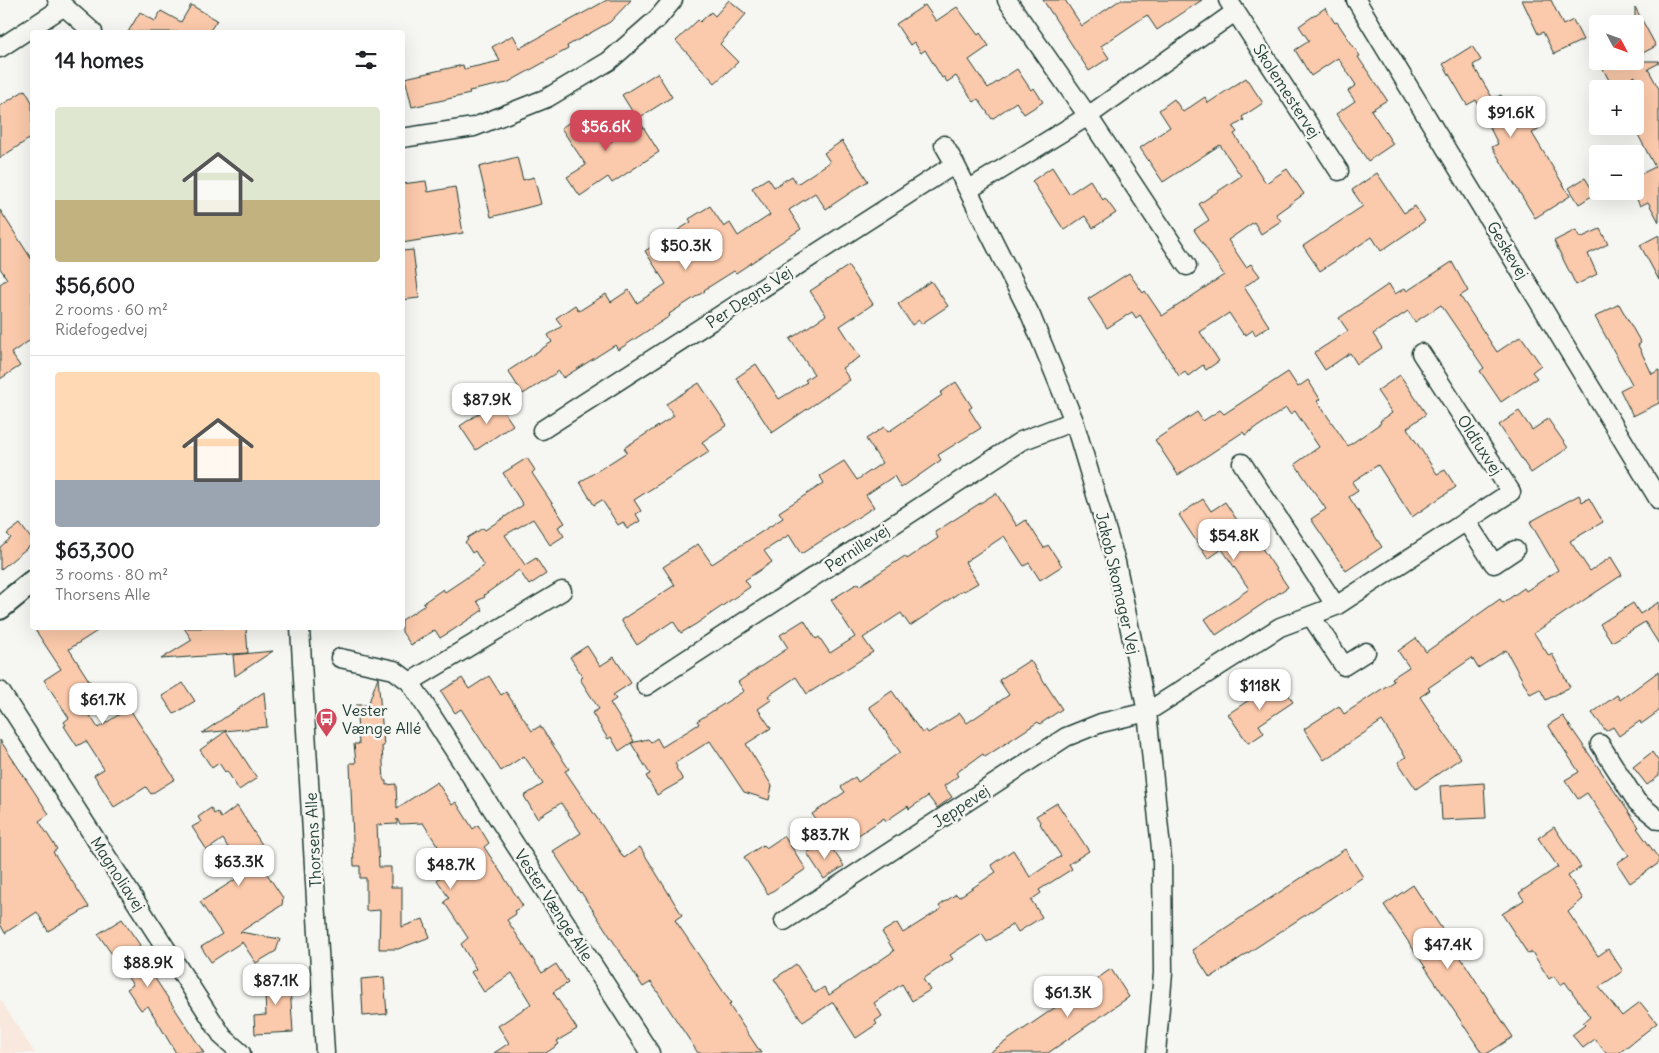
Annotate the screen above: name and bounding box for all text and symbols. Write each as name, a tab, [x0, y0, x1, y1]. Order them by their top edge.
north arrow	[1589, 15, 1644, 70]
map controls	[1589, 15, 1644, 200]
street label: Skolemestervej	[1249, 40, 1325, 142]
icon: filters	[352, 46, 380, 74]
text: 14 homes	[55, 47, 144, 74]
button: +	[1589, 80, 1644, 135]
pin: $91.6K	[1470, 96, 1552, 138]
text: $91.6K	[1488, 102, 1534, 122]
pin: $56.6K	[565, 110, 647, 152]
text: $56.6K	[581, 116, 631, 136]
icon: home	[173, 139, 263, 229]
button: −	[1589, 145, 1644, 200]
street label: Geskevej	[1483, 217, 1533, 283]
pin: $50.3K	[645, 228, 727, 271]
text: $50.3K	[661, 235, 711, 255]
street label: Per Degns Vej	[702, 262, 796, 332]
text: $56,600	[55, 272, 135, 299]
text: 2 rooms · 60 m²	[55, 299, 168, 319]
text: Ridefogedvej	[55, 319, 148, 339]
pin: $87.9K	[446, 382, 528, 425]
text: $87.9K	[463, 389, 511, 409]
icon: home	[173, 405, 263, 495]
street label: Oldfuxvej	[1453, 411, 1507, 479]
street label: Jakob Skomager Vej	[1092, 510, 1144, 656]
pin: $54.8K	[1193, 518, 1275, 561]
street label: Pernillevej	[821, 520, 893, 576]
text: $54.8K	[1209, 525, 1259, 545]
text: $63,300	[55, 537, 135, 564]
text: 3 rooms · 80 m²	[55, 564, 168, 584]
text: Thorsens Alle	[55, 584, 150, 604]
pin: $118K	[1225, 668, 1295, 711]
text: $118K	[1240, 675, 1280, 695]
pin: $61.7K	[62, 682, 144, 725]
text: $61.7K	[80, 689, 126, 709]
place label: Vester Vænge Allé	[342, 700, 421, 738]
bus stop icon: Vester Vænge Allé	[314, 707, 338, 738]
street label: Jeppevej	[929, 780, 993, 832]
street label: Thorsens Alle	[301, 792, 325, 888]
pin: $83.7K	[784, 818, 866, 860]
text: $83.7K	[801, 824, 849, 844]
street label: Magnoliavej	[86, 833, 150, 915]
pin: $63.3K	[198, 844, 280, 887]
street label: Vester Vænge Alle	[511, 845, 597, 965]
pin: $48.7K	[410, 848, 492, 890]
text: $63.3K	[214, 851, 264, 871]
text: $48.7K	[427, 854, 475, 874]
pin: $47.4K	[1407, 928, 1489, 970]
text: $47.4K	[1424, 934, 1472, 954]
pin: $88.9K	[107, 946, 189, 988]
text: $88.9K	[123, 952, 173, 972]
pin: $87.1K	[235, 964, 317, 1006]
text: $87.1K	[254, 970, 298, 990]
pin: $61.3K	[1027, 976, 1109, 1018]
text: $61.3K	[1045, 982, 1091, 1002]

